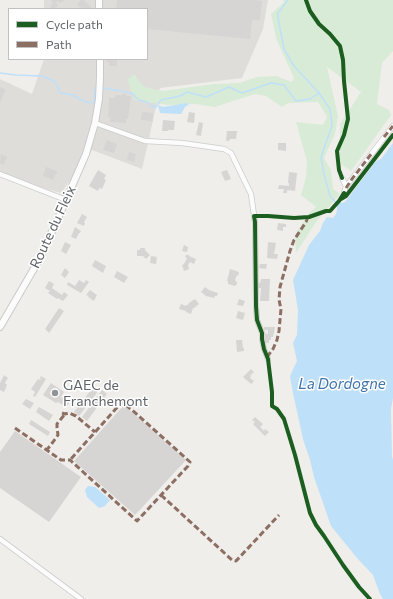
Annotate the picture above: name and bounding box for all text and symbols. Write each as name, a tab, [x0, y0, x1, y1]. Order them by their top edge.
legend	[8, 8, 148, 60]
text: Cycle path	[46, 17, 103, 31]
text: Path	[46, 37, 72, 51]
street label: Route du Fleix	[26, 183, 80, 271]
water label: La Dordogne	[298, 375, 386, 393]
place label: GAEC de Franchemont	[63, 377, 148, 410]
marker: GAEC de Franchemont	[50, 388, 60, 398]

